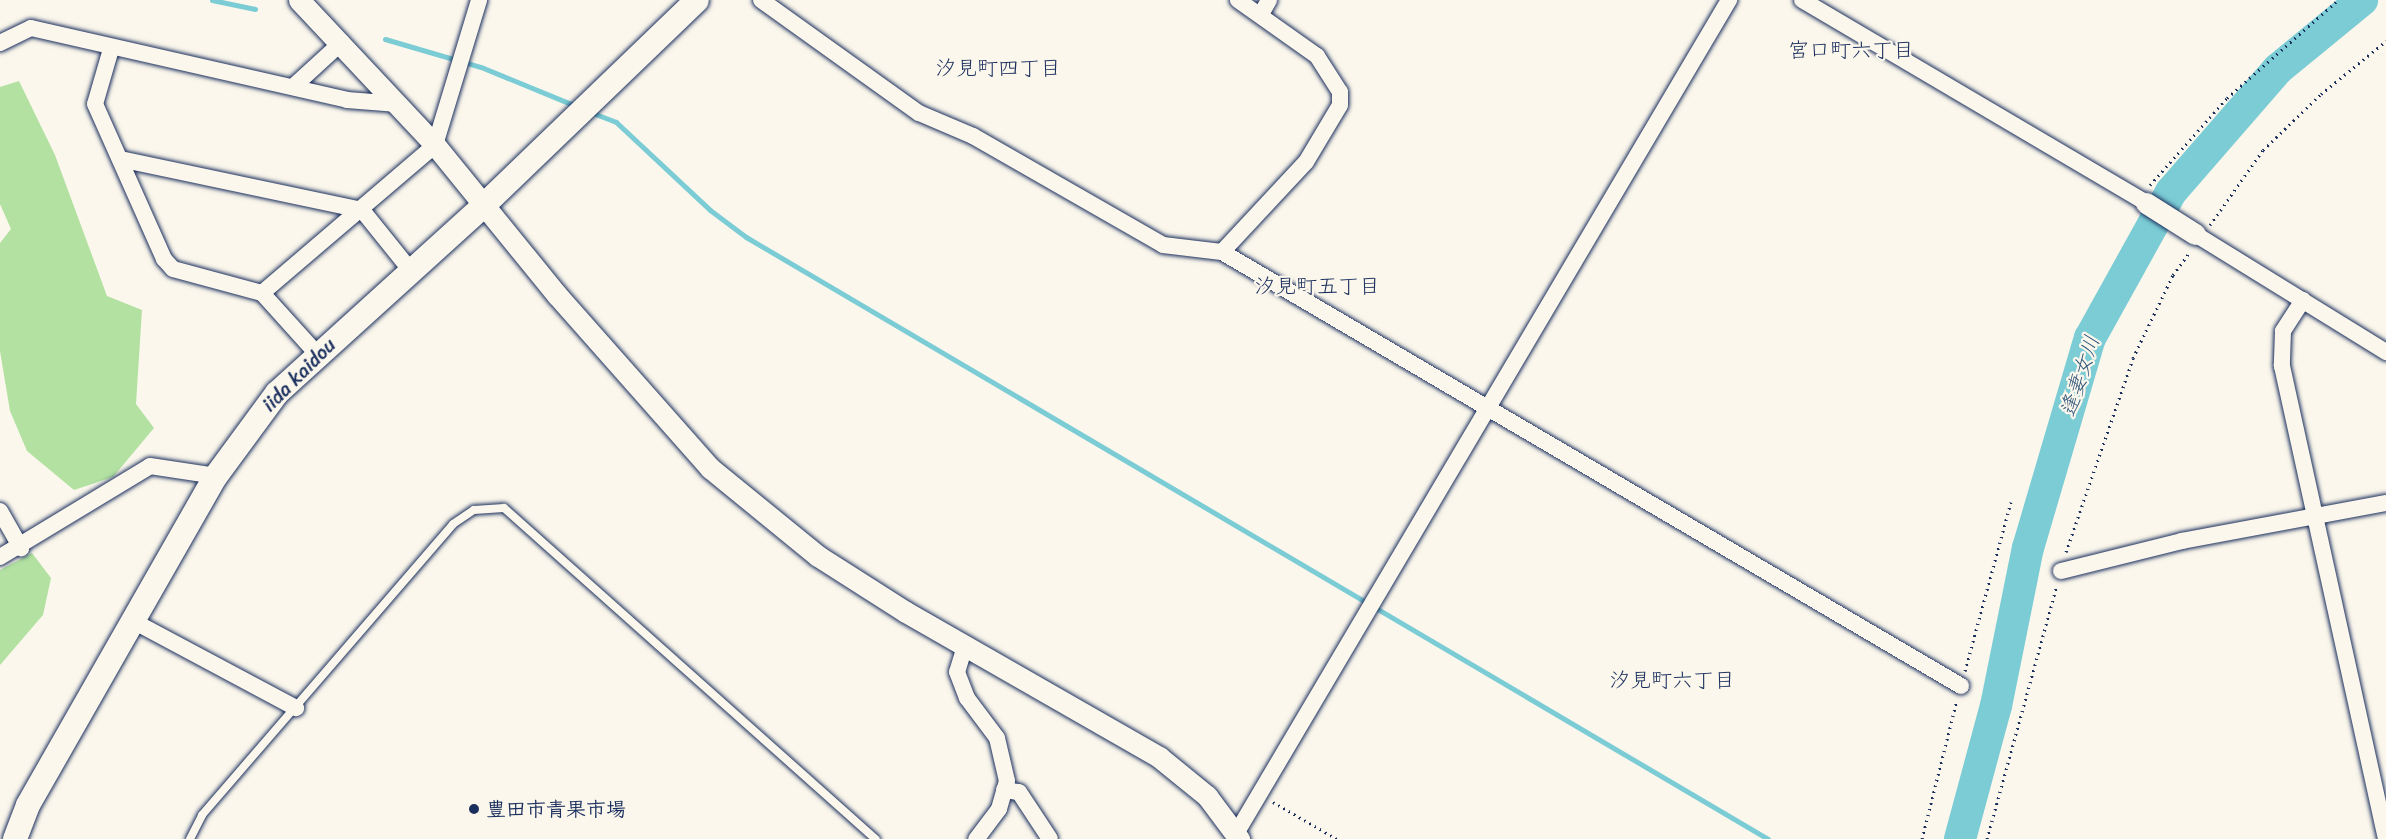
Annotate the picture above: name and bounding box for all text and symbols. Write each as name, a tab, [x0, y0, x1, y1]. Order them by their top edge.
district label: 宮口町六丁目	[1788, 37, 1914, 63]
district label: 汐見町四丁目	[935, 55, 1061, 81]
district label: 汐見町五丁目	[1254, 273, 1380, 299]
water label: 逢妻女川	[2055, 332, 2105, 420]
street label: iida kaidou	[257, 333, 341, 417]
district label: 汐見町六丁目	[1609, 667, 1735, 693]
place label: 豊田市青果市場	[486, 797, 626, 821]
marker: 豊田市青果市場	[467, 802, 481, 816]

